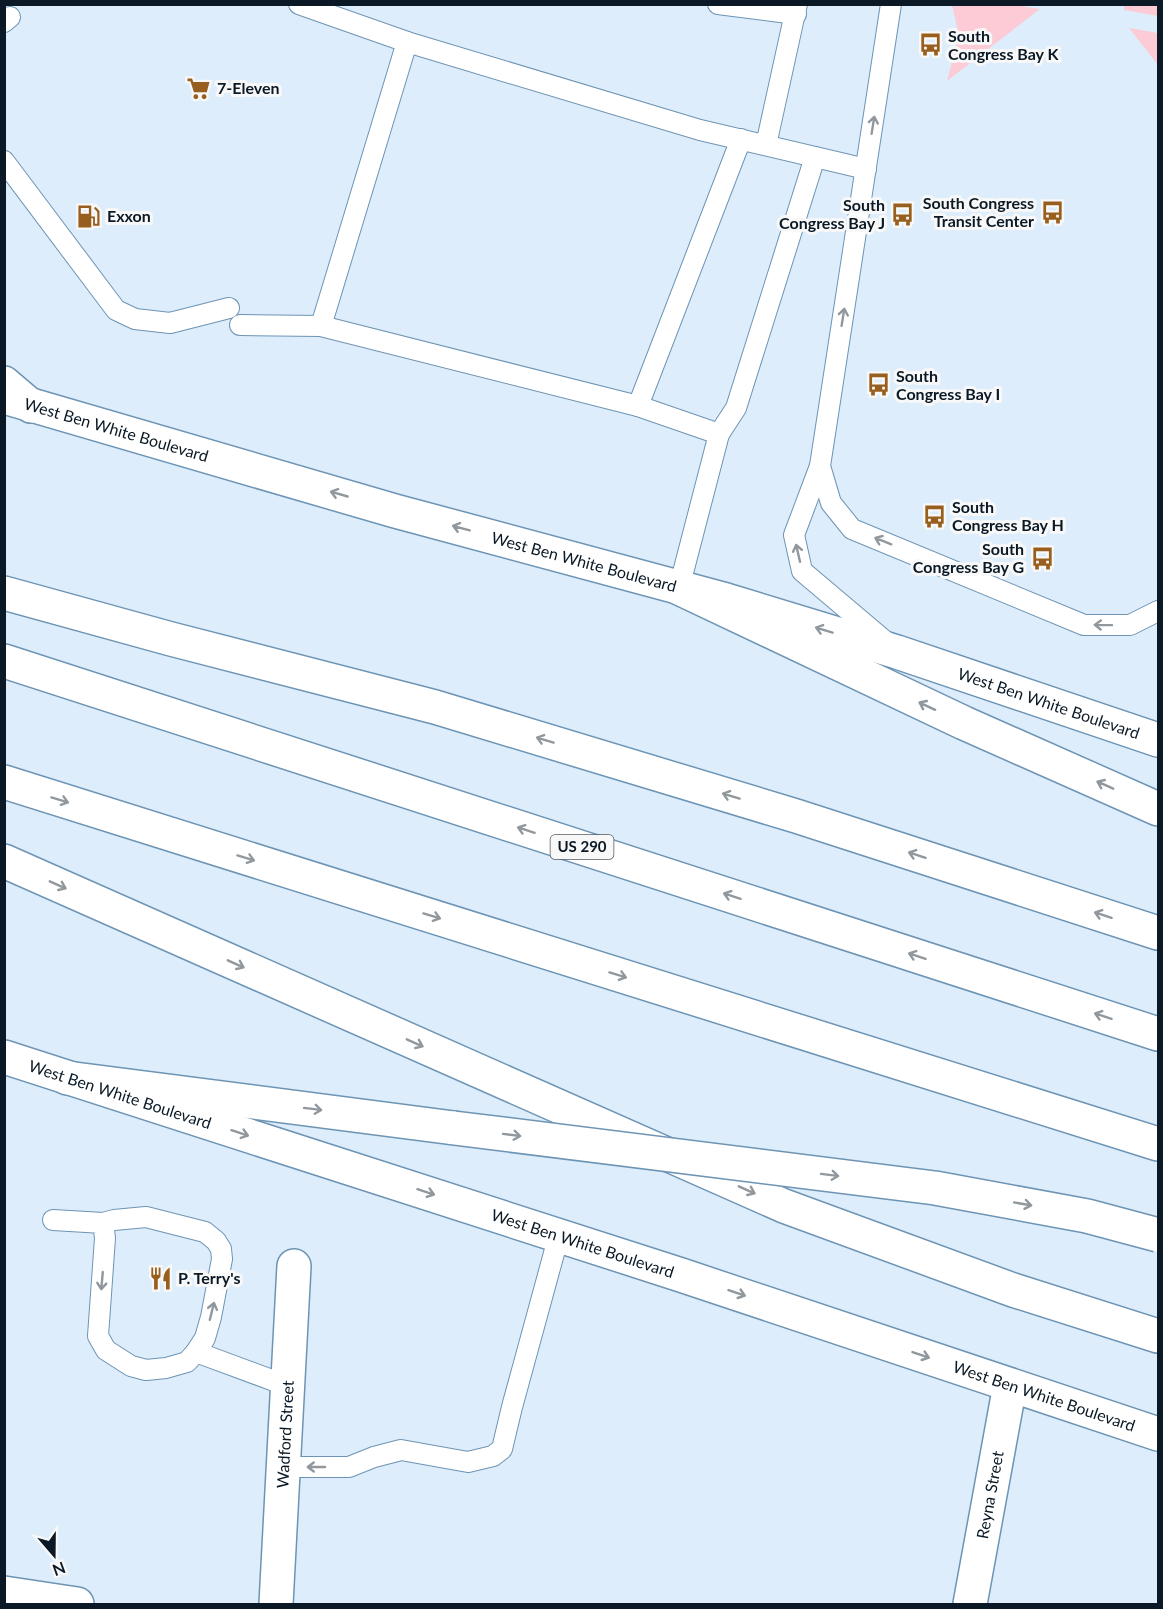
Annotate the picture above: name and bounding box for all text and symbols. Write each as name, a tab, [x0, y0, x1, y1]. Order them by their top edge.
place label: South Congress Bay K	[948, 26, 1060, 63]
bus stop icon: South Congress Bay K	[917, 32, 943, 58]
supermarket icon: 7-Eleven	[186, 75, 212, 101]
place label: 7-Eleven	[217, 78, 280, 97]
one-way arrow	[867, 115, 878, 135]
place label: South Congress Transit Center	[923, 193, 1034, 230]
place label: South Congress Bay J	[779, 195, 885, 232]
bus stop icon: South Congress Transit Center	[1039, 199, 1065, 225]
bus stop icon: South Congress Bay J	[890, 201, 916, 227]
fuel station icon: Exxon	[76, 203, 102, 229]
place label: Exxon	[107, 206, 151, 225]
one-way arrow	[838, 308, 849, 328]
place label: South Congress Bay I	[896, 366, 1000, 403]
bus stop icon: South Congress Bay I	[865, 372, 891, 398]
street label: West Ben White Boulevard	[22, 393, 211, 465]
one-way arrow	[330, 488, 349, 500]
place label: South Congress Bay H	[952, 497, 1064, 534]
bus stop icon: South Congress Bay H	[921, 503, 947, 529]
one-way arrow	[452, 522, 471, 534]
street label: West Ben White Boulevard	[490, 527, 679, 595]
one-way arrow	[874, 535, 893, 546]
place label: South Congress Bay G	[913, 539, 1024, 576]
one-way arrow	[792, 544, 804, 563]
bus stop icon: South Congress Bay G	[1029, 545, 1055, 571]
one-way arrow	[1094, 619, 1114, 631]
one-way arrow	[815, 624, 834, 635]
street label: West Ben White Boulevard	[956, 663, 1142, 742]
one-way arrow	[918, 699, 936, 711]
one-way arrow	[536, 734, 555, 745]
one-way arrow	[1096, 779, 1115, 790]
one-way arrow	[722, 790, 741, 801]
one-way arrow	[50, 795, 69, 806]
one-way arrow	[517, 823, 536, 834]
road number: US 290	[550, 835, 614, 859]
one-way arrow	[908, 849, 927, 860]
one-way arrow	[236, 853, 255, 864]
one-way arrow	[48, 880, 67, 891]
one-way arrow	[723, 890, 742, 901]
one-way arrow	[1094, 909, 1113, 920]
one-way arrow	[422, 912, 441, 923]
one-way arrow	[908, 950, 927, 961]
one-way arrow	[227, 959, 245, 970]
one-way arrow	[608, 970, 627, 981]
one-way arrow	[1094, 1010, 1113, 1021]
one-way arrow	[405, 1037, 423, 1049]
street label: West Ben White Boulevard	[27, 1056, 214, 1132]
one-way arrow	[302, 1104, 322, 1115]
one-way arrow	[230, 1128, 249, 1139]
one-way arrow	[502, 1130, 521, 1141]
one-way arrow	[820, 1170, 840, 1181]
one-way arrow	[737, 1184, 755, 1196]
one-way arrow	[416, 1187, 435, 1198]
one-way arrow	[1013, 1199, 1033, 1210]
street label: West Ben White Boulevard	[489, 1205, 677, 1281]
restaurant icon: P. Terry's	[147, 1265, 173, 1291]
place label: P. Terry's	[178, 1268, 240, 1287]
one-way arrow	[96, 1270, 107, 1290]
one-way arrow	[727, 1289, 745, 1300]
one-way arrow	[207, 1302, 219, 1321]
one-way arrow	[911, 1351, 930, 1362]
street label: West Ben White Boulevard	[951, 1356, 1138, 1435]
street label: Wadford Street	[272, 1380, 297, 1489]
street label: Reyna Street	[972, 1449, 1007, 1540]
one-way arrow	[306, 1461, 326, 1473]
north arrow	[24, 1525, 84, 1585]
text: N	[50, 1559, 68, 1581]

